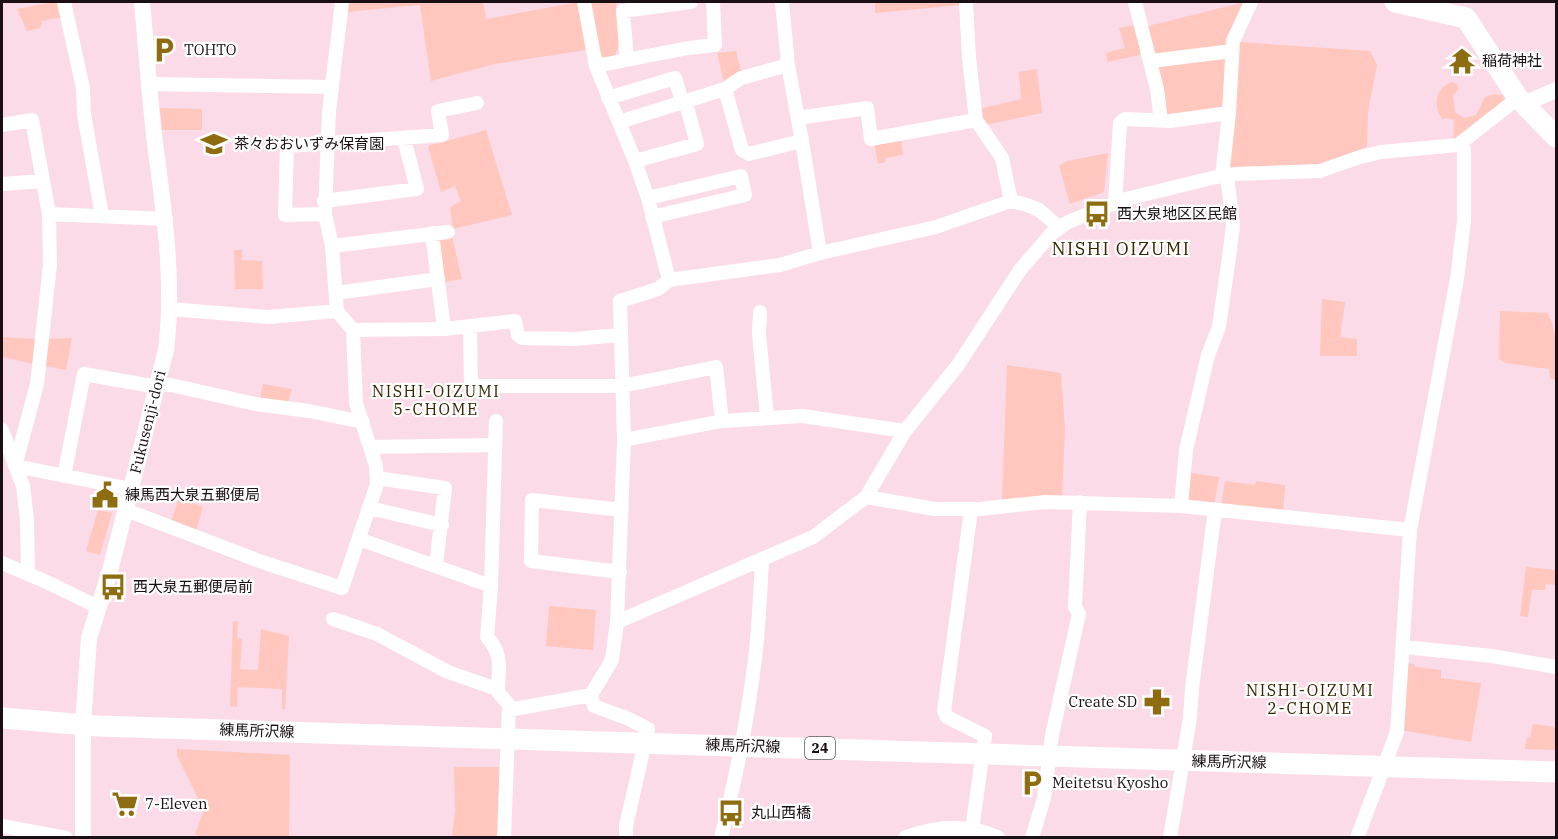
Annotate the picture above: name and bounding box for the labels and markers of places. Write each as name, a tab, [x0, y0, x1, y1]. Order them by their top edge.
parking icon: TOHTO	[149, 35, 179, 65]
place label: TOHTO	[184, 40, 237, 59]
temple icon: 稲荷神社	[1447, 46, 1477, 76]
place label: 稲荷神社	[1482, 51, 1542, 70]
school or university icon: 茶々おおいずみ保育園	[199, 129, 229, 159]
place label: 茶々おおいずみ保育園	[234, 134, 384, 153]
bus stop icon: 西大泉地区区民館	[1082, 199, 1112, 229]
place label: 西大泉地区区民館	[1117, 204, 1237, 223]
public building icon: 練馬西大泉五郵便局	[90, 480, 120, 510]
place label: 練馬西大泉五郵便局	[125, 485, 260, 504]
bus stop icon: 西大泉五郵便局前	[98, 572, 128, 602]
place label: 西大泉五郵便局前	[133, 577, 253, 596]
pharmacy icon: Create SD	[1142, 687, 1172, 717]
place label: Create SD	[1068, 692, 1137, 711]
parking icon: Meitetsu Kyosho	[1017, 768, 1047, 798]
place label: Meitetsu Kyosho	[1052, 773, 1168, 792]
supermarket icon: 7-Eleven	[110, 789, 140, 819]
place label: 7-Eleven	[145, 794, 208, 813]
bus stop icon: 丸山西橋	[716, 798, 746, 828]
place label: 丸山西橋	[751, 803, 811, 822]

